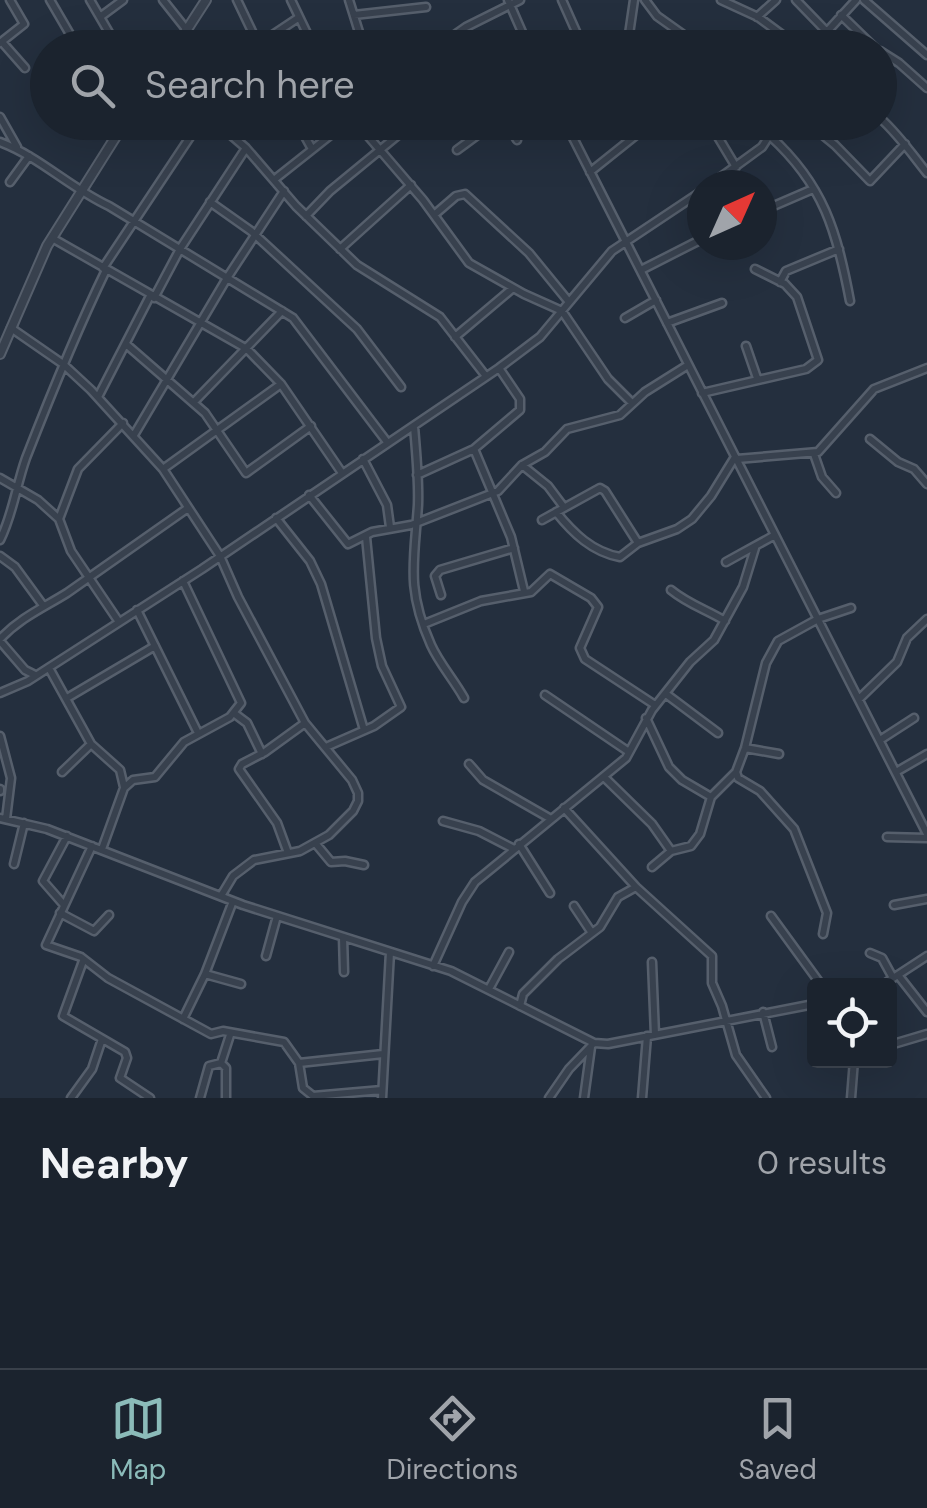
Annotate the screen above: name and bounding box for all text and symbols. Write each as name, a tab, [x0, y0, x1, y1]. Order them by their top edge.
search box	[30, 30, 897, 140]
icon: search	[65, 58, 120, 113]
text: Search here	[145, 60, 355, 110]
north arrow	[687, 170, 777, 260]
map controls	[807, 978, 897, 1068]
button: locate	[807, 978, 897, 1068]
text: Nearby	[40, 1136, 189, 1191]
text: 0 results	[757, 1142, 887, 1184]
tab: Map	[110, 1391, 166, 1488]
tab: Directions	[387, 1391, 518, 1488]
tab: Saved	[738, 1391, 817, 1488]

